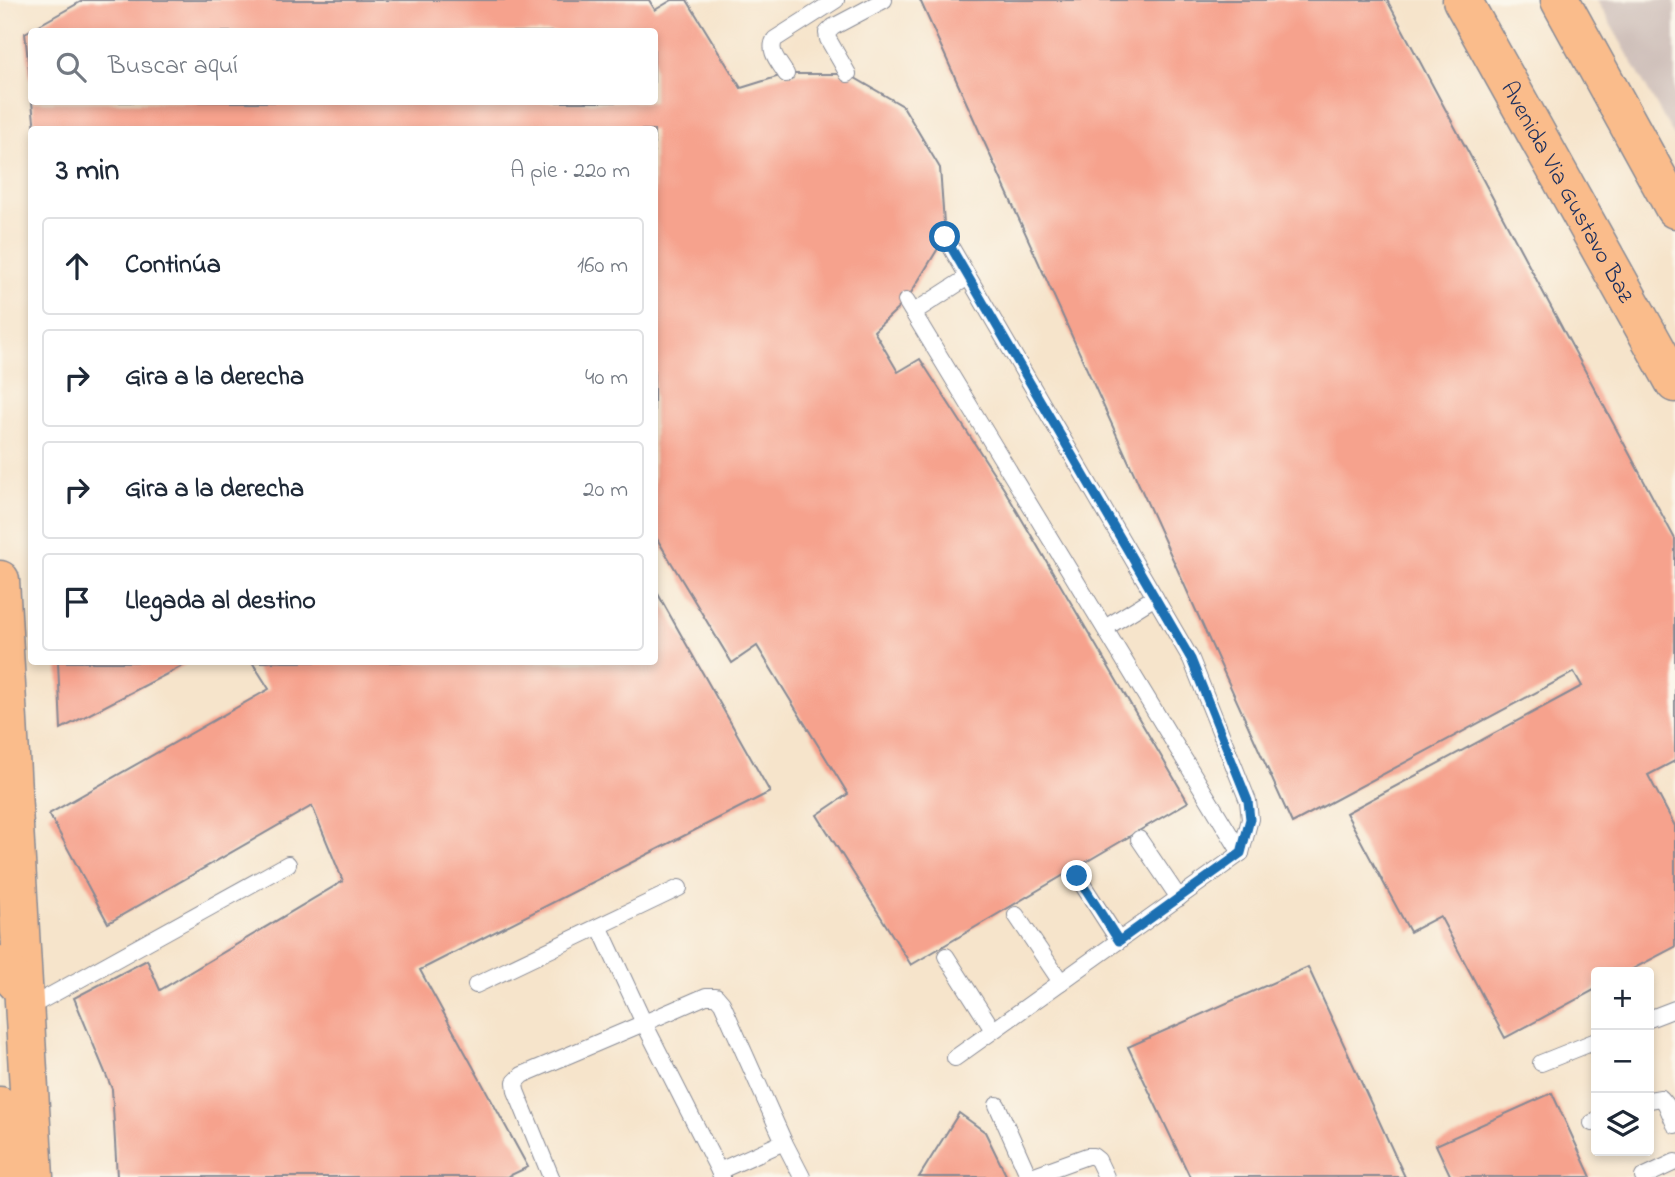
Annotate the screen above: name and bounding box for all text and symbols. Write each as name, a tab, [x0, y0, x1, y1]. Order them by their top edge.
search box	[28, 28, 658, 105]
icon: search	[52, 48, 90, 86]
text: Buscar aquí	[108, 48, 238, 86]
street label: Avenida Via Gustavo Baz	[1490, 75, 1642, 311]
text: 3 min	[56, 150, 119, 194]
text: A pie · 220 m	[510, 155, 630, 188]
route start	[929, 221, 960, 252]
icon: ahead	[58, 247, 96, 285]
text: Continúa	[125, 247, 221, 285]
text: 160 m	[577, 250, 628, 283]
icon: right	[58, 359, 96, 397]
text: Gira a la derecha	[125, 359, 304, 397]
text: 40 m	[585, 362, 628, 395]
icon: right	[58, 471, 96, 509]
text: Gira a la derecha	[125, 471, 304, 509]
text: 20 m	[583, 474, 628, 507]
icon: arrive	[58, 583, 96, 621]
text: Llegada al destino	[125, 583, 316, 621]
route end	[1061, 860, 1092, 891]
map controls	[1591, 967, 1654, 1156]
button: +	[1591, 967, 1654, 1030]
button: −	[1591, 1030, 1654, 1093]
button: layers	[1591, 1093, 1654, 1156]

